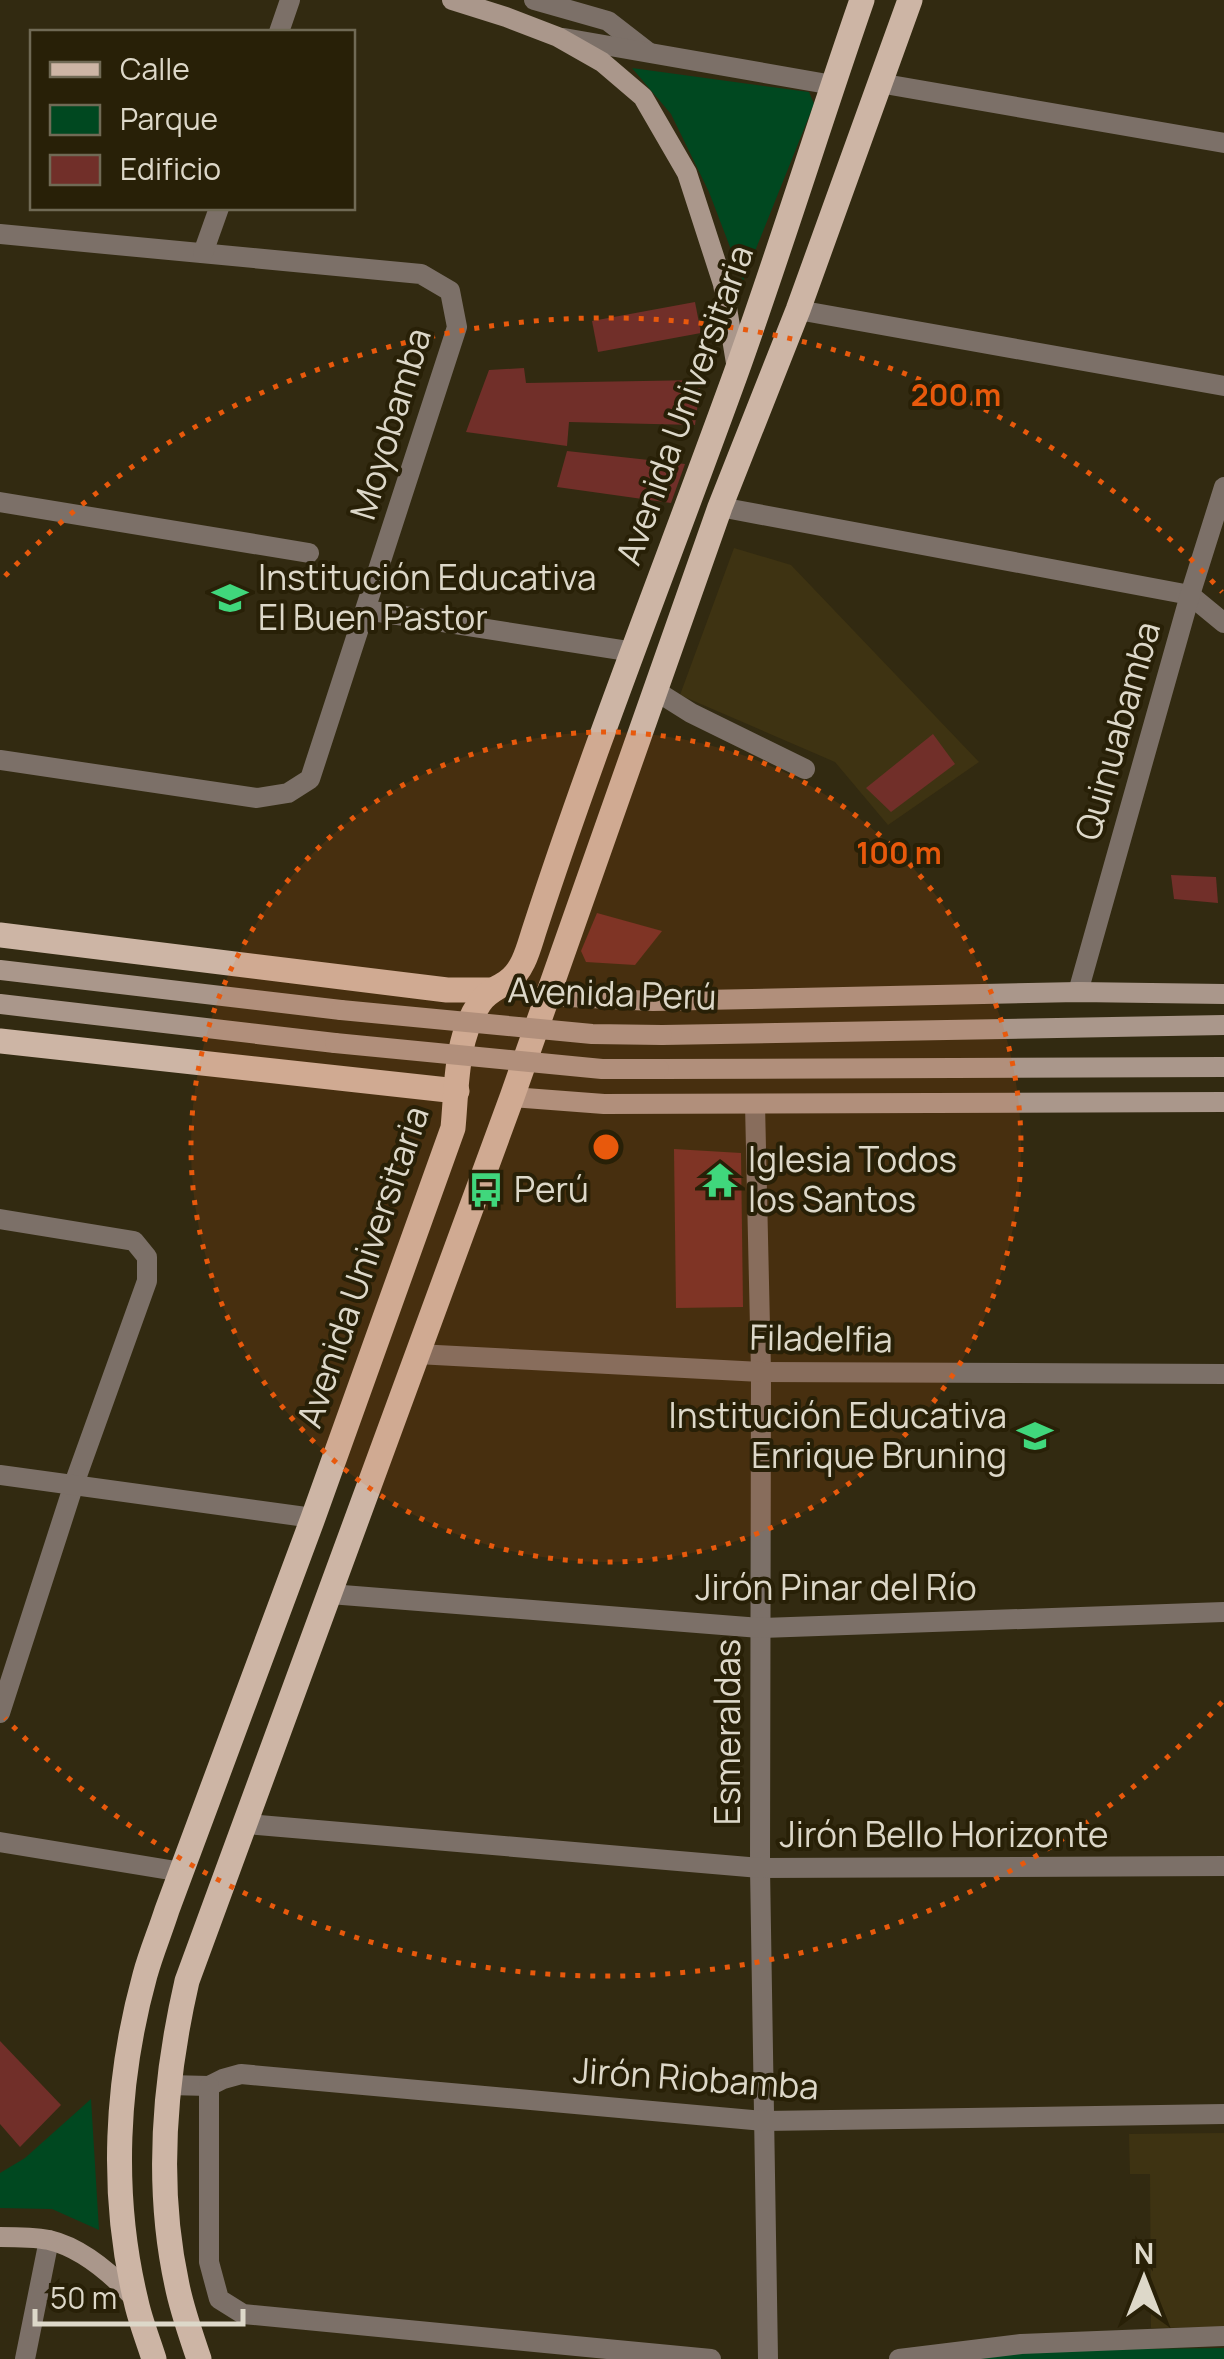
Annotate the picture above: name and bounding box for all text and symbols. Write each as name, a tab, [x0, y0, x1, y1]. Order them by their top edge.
legend	[30, 30, 355, 210]
text: Calle	[120, 48, 190, 89]
text: Parque	[120, 98, 218, 139]
text: Edificio	[120, 148, 221, 189]
street label: Avenida Universitaria	[604, 238, 764, 571]
street label: Moyobamba	[338, 322, 442, 525]
text: 200 m	[911, 374, 1001, 415]
place label: Institución Educativa El Buen Pastor	[258, 553, 596, 641]
school or university icon: Institución Educativa El Buen Pastor	[211, 579, 249, 617]
street label: Quinuabamba	[1063, 616, 1171, 846]
text: 100 m	[856, 832, 942, 873]
street label: Avenida Perú	[507, 965, 717, 1021]
street label: Avenida Universitaria	[284, 1099, 440, 1434]
centre of rings	[588, 1129, 624, 1165]
place label: Iglesia Todos los Santos	[748, 1135, 957, 1223]
temple icon: Iglesia Todos los Santos	[701, 1161, 739, 1199]
place label: Perú	[514, 1165, 589, 1213]
bus stop icon: Perú	[467, 1171, 505, 1209]
street label: Filadelfia	[749, 1313, 893, 1363]
place label: Institución Educativa Enrique Bruning	[669, 1391, 1007, 1479]
school or university icon: Institución Educativa Enrique Bruning	[1016, 1417, 1054, 1455]
street label: Jirón Pinar del Río	[695, 1563, 977, 1611]
street label: Esmeraldas	[703, 1639, 751, 1825]
street label: Jirón Bello Horizonte	[780, 1810, 1108, 1858]
street label: Jirón Riobamba	[572, 2045, 820, 2111]
north arrow	[1094, 2229, 1194, 2329]
text: N	[1134, 2234, 1154, 2272]
scale bar	[35, 2264, 242, 2326]
text: 50 m	[50, 2277, 117, 2318]

